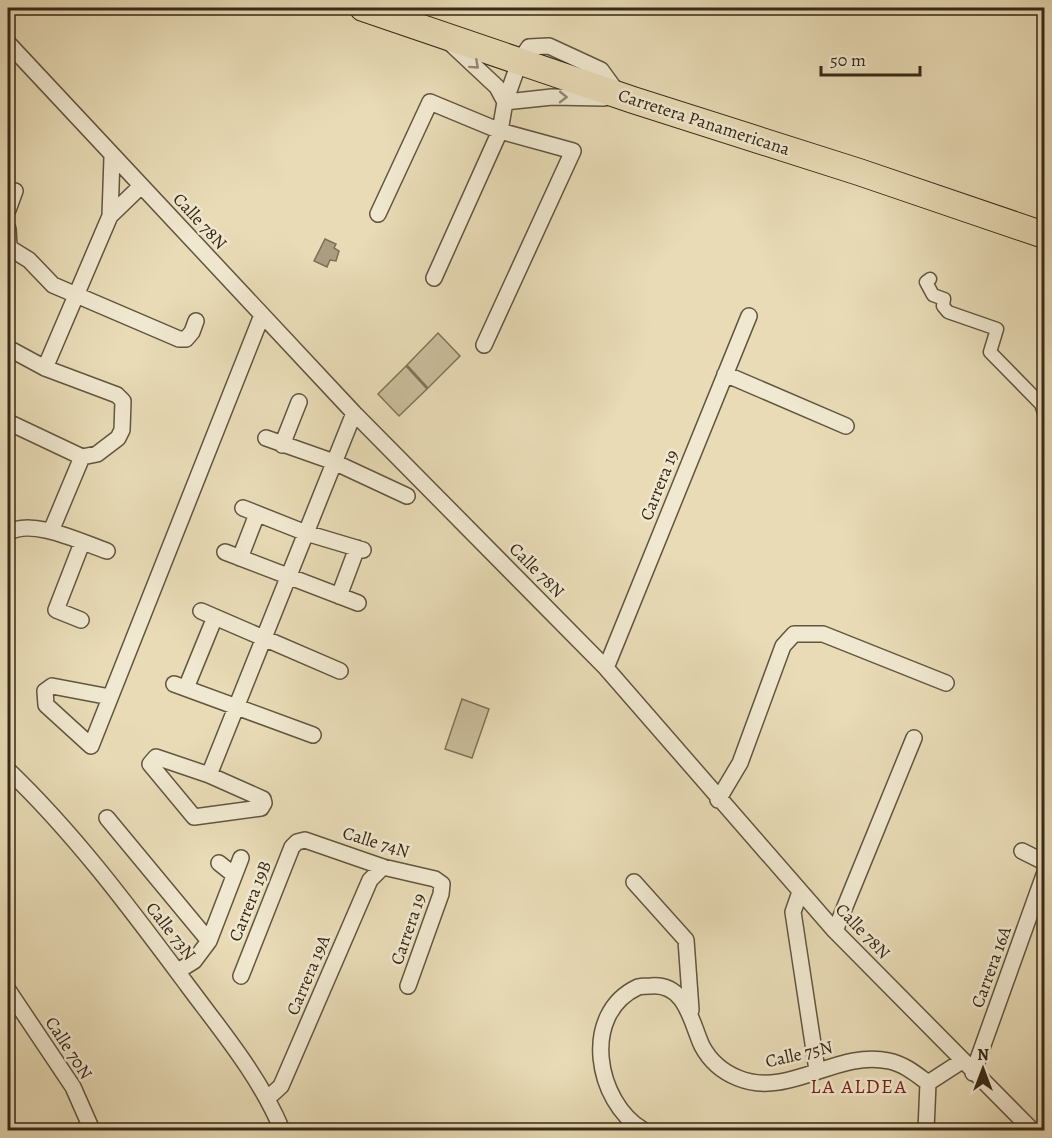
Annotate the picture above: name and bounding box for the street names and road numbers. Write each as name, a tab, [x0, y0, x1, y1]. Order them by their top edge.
street label: Carretera Panamericana	[615, 83, 794, 161]
street label: Calle 78N	[168, 187, 232, 255]
street label: Carrera 19	[634, 446, 684, 524]
street label: Calle 78N	[504, 537, 570, 603]
street label: Calle 74N	[340, 820, 412, 864]
street label: Carrera 19B	[223, 857, 277, 945]
street label: Carrera 19	[385, 890, 431, 968]
street label: Calle 73N	[141, 897, 201, 965]
street label: Calle 78N	[830, 898, 896, 964]
street label: Carrera 16A	[965, 923, 1017, 1011]
street label: Carrera 19A	[280, 931, 336, 1019]
street label: Calle 70N	[40, 1012, 98, 1084]
street label: Calle 75N	[763, 1035, 835, 1073]

